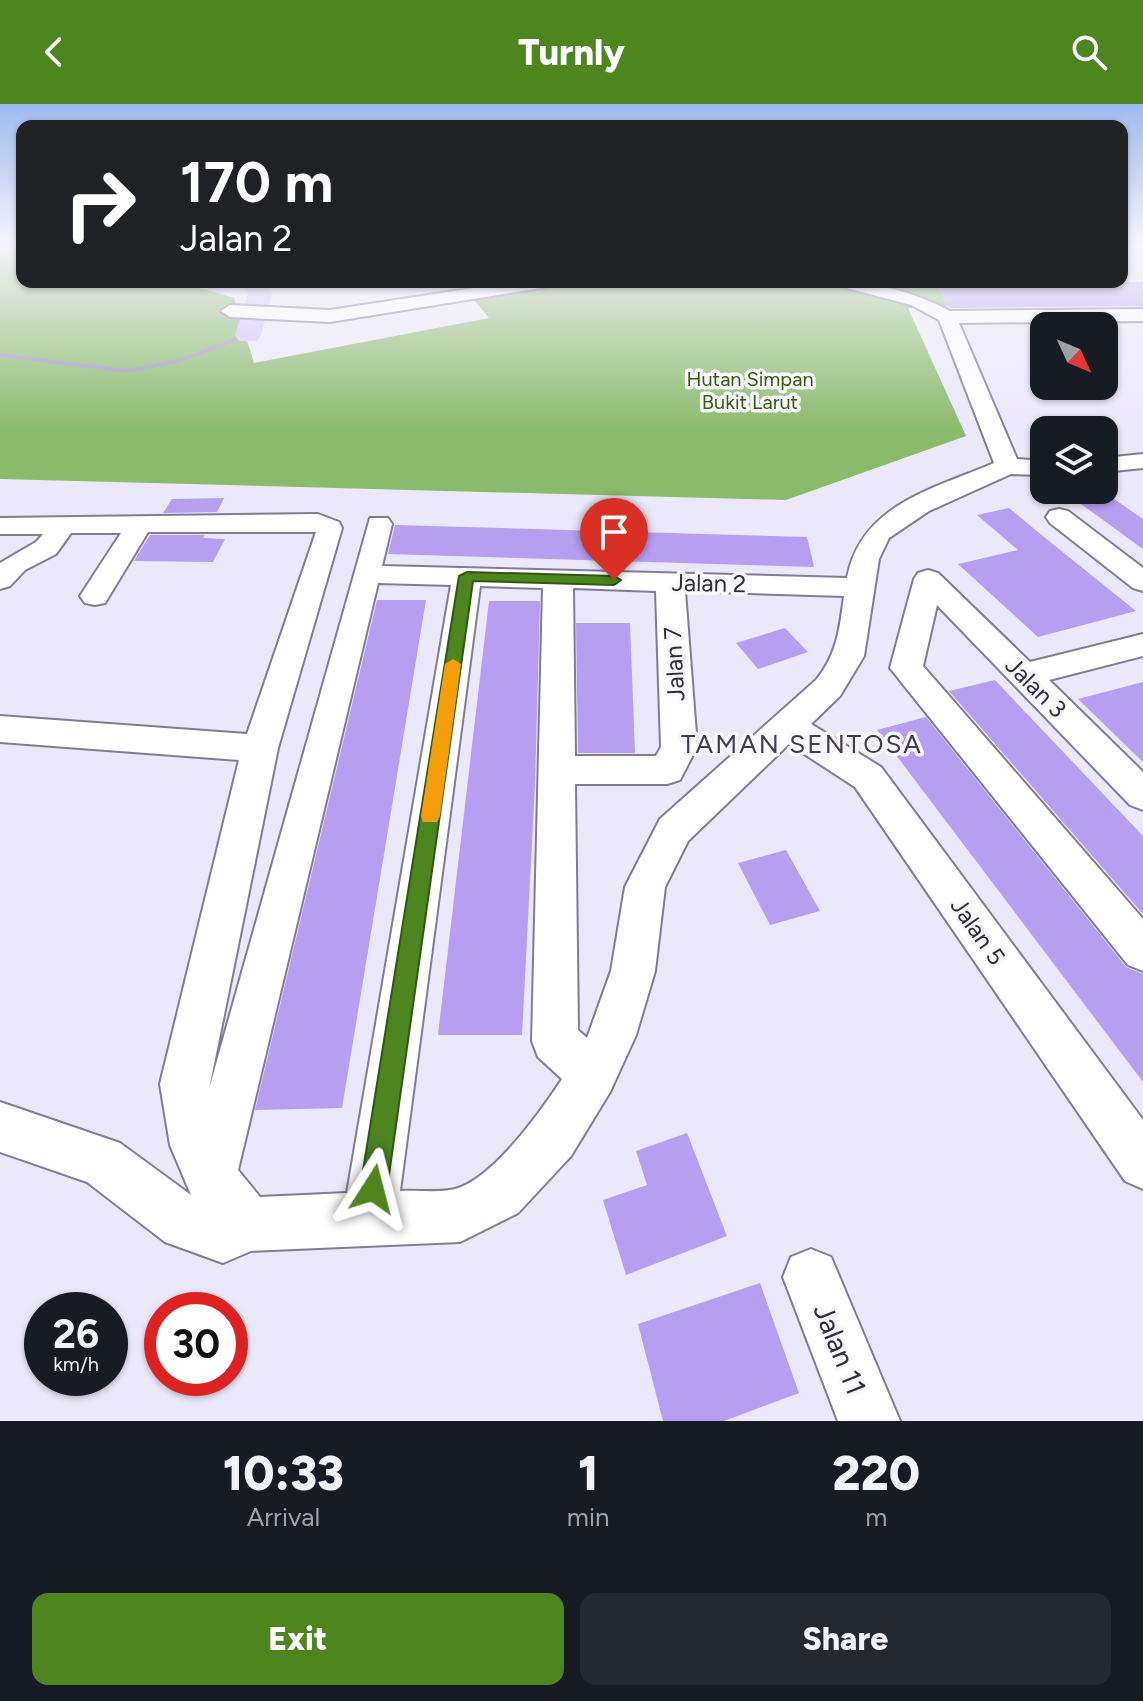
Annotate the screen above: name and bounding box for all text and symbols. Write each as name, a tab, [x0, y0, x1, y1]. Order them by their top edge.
icon: back	[32, 30, 76, 74]
icon: search	[1067, 30, 1111, 74]
text: Turnly	[518, 31, 625, 74]
text: 170 m	[180, 149, 333, 216]
icon: right	[48, 152, 152, 256]
text: Jalan 2	[180, 217, 292, 260]
north arrow	[1030, 312, 1118, 400]
map controls	[1030, 312, 1118, 504]
park label: Hutan Simpan Bukit Larut	[686, 367, 814, 414]
button: layers	[1030, 416, 1118, 504]
pin	[580, 498, 648, 580]
icon: arrive	[592, 510, 636, 554]
street label: Jalan 2	[671, 568, 747, 598]
street label: Jalan 7	[658, 626, 690, 702]
street label: Jalan 3	[999, 650, 1073, 724]
district label: TAMAN SENTOSA	[681, 728, 923, 760]
street label: Jalan 5	[945, 892, 1011, 970]
position arrow	[331, 1147, 415, 1231]
speed limit sign: 30	[144, 1292, 248, 1396]
street label: Jalan 11	[806, 1299, 874, 1399]
text: 26	[53, 1310, 99, 1358]
text: km/h	[53, 1352, 99, 1376]
text: 10:33	[223, 1444, 344, 1502]
text: 1	[578, 1444, 598, 1502]
text: 220	[832, 1444, 920, 1502]
text: Arrival	[247, 1501, 320, 1533]
text: min	[567, 1501, 610, 1533]
text: m	[865, 1501, 887, 1533]
button: Exit	[32, 1593, 564, 1685]
button: Share	[580, 1593, 1111, 1685]

